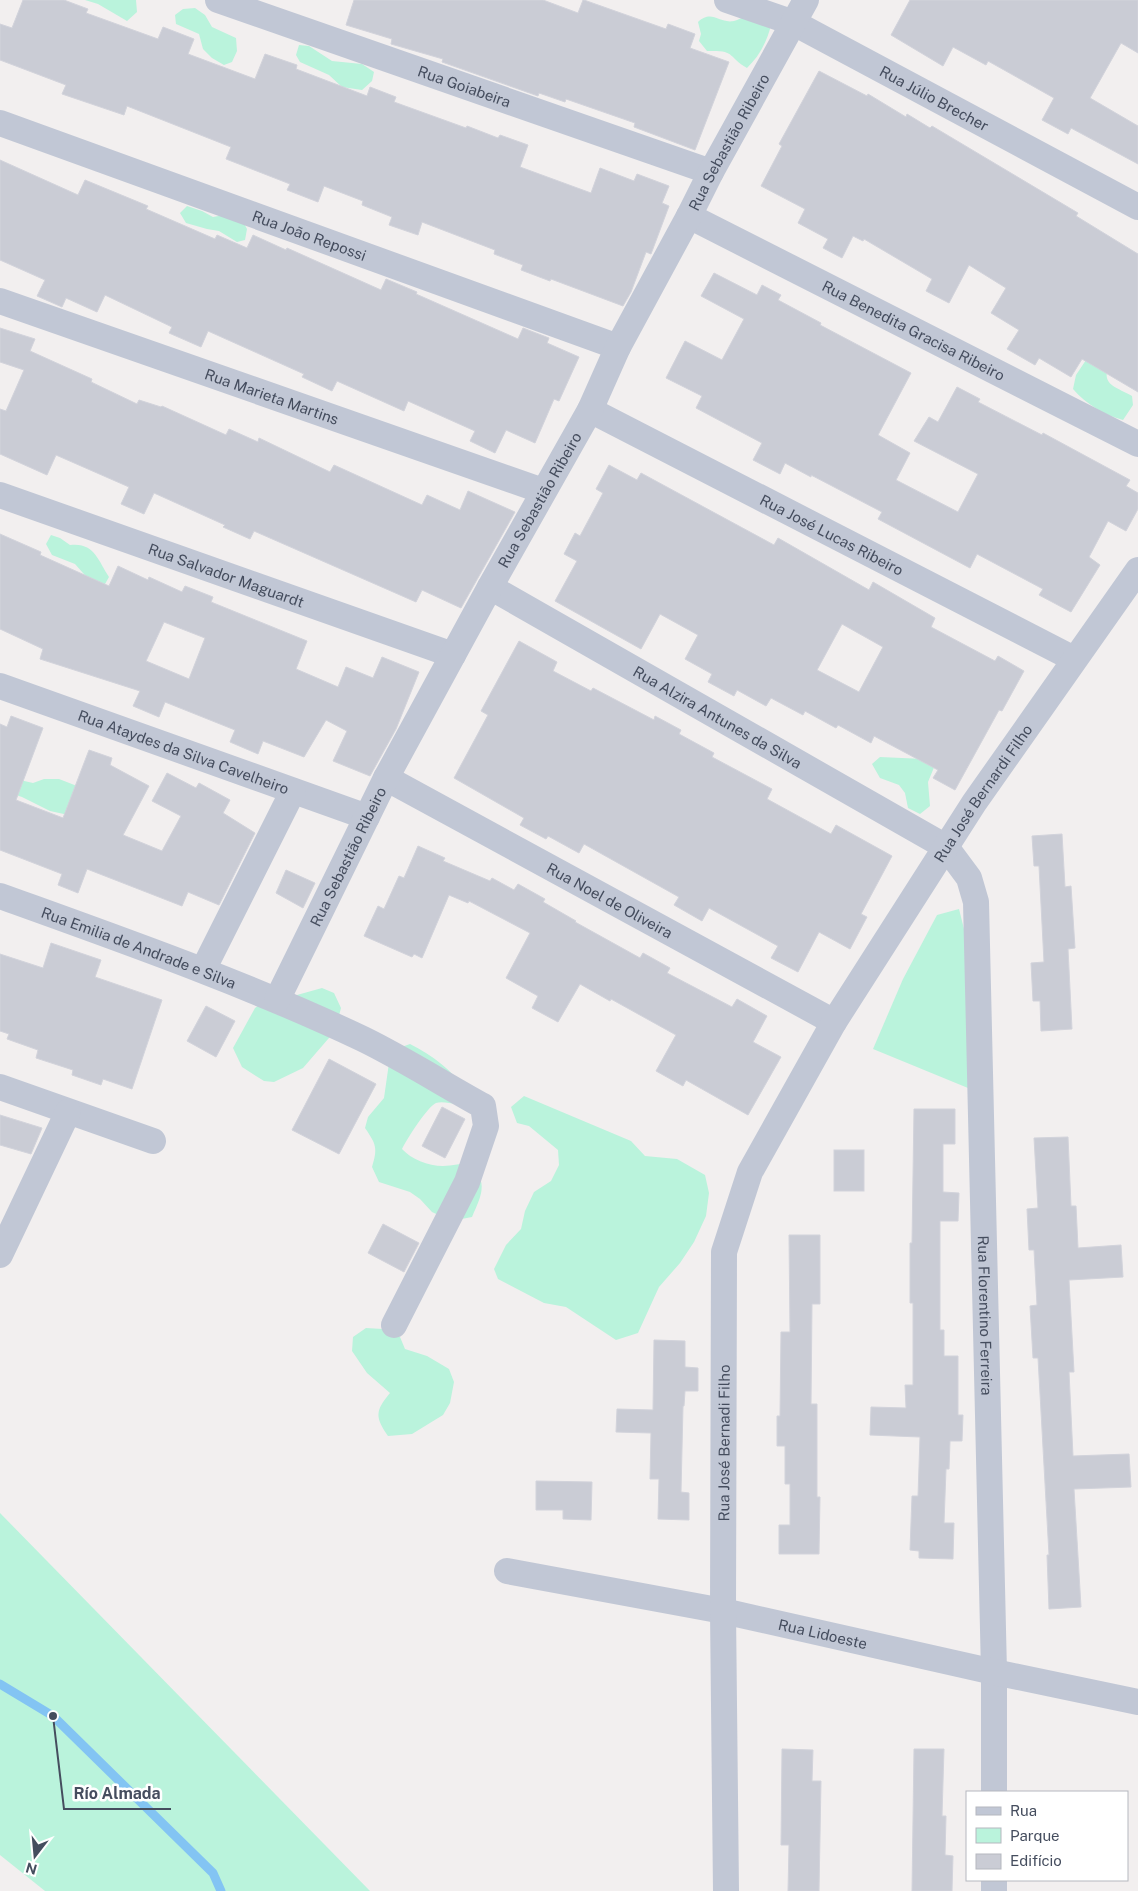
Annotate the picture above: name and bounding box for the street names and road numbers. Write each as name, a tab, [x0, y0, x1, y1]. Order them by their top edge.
street label: Rua Goiabeira	[416, 62, 513, 110]
street label: Rua Júlio Brecher	[877, 62, 992, 134]
street label: Rua Sebastião Ribeiro	[685, 70, 772, 213]
street label: Rua João Repossi	[250, 207, 369, 264]
street label: Rua Benedita Gracisa Ribeiro	[820, 277, 1008, 384]
street label: Rua Marieta Martins	[203, 365, 341, 427]
street label: Rua Sebastião Ribeiro	[494, 429, 584, 571]
street label: Rua José Lucas Ribeiro	[757, 491, 906, 578]
street label: Rua Salvador Maguardt	[146, 540, 307, 610]
street label: Rua Alzira Antunes da Silva	[630, 662, 805, 771]
street label: Rua Ataydes da Silva Cavelheiro	[76, 706, 291, 797]
street label: Rua José Bernardi Filho	[930, 721, 1035, 865]
street label: Rua Sebastião Ribeiro	[306, 784, 389, 929]
street label: Rua Noel de Oliveira	[544, 859, 676, 941]
street label: Rua Emilia de Andrade e Silva	[39, 903, 239, 991]
street label: Rua Florentino Ferreira	[975, 1235, 996, 1396]
street label: Rua José Bernadi Filho	[715, 1365, 732, 1521]
street label: Rua Lidoeste	[777, 1615, 869, 1652]

